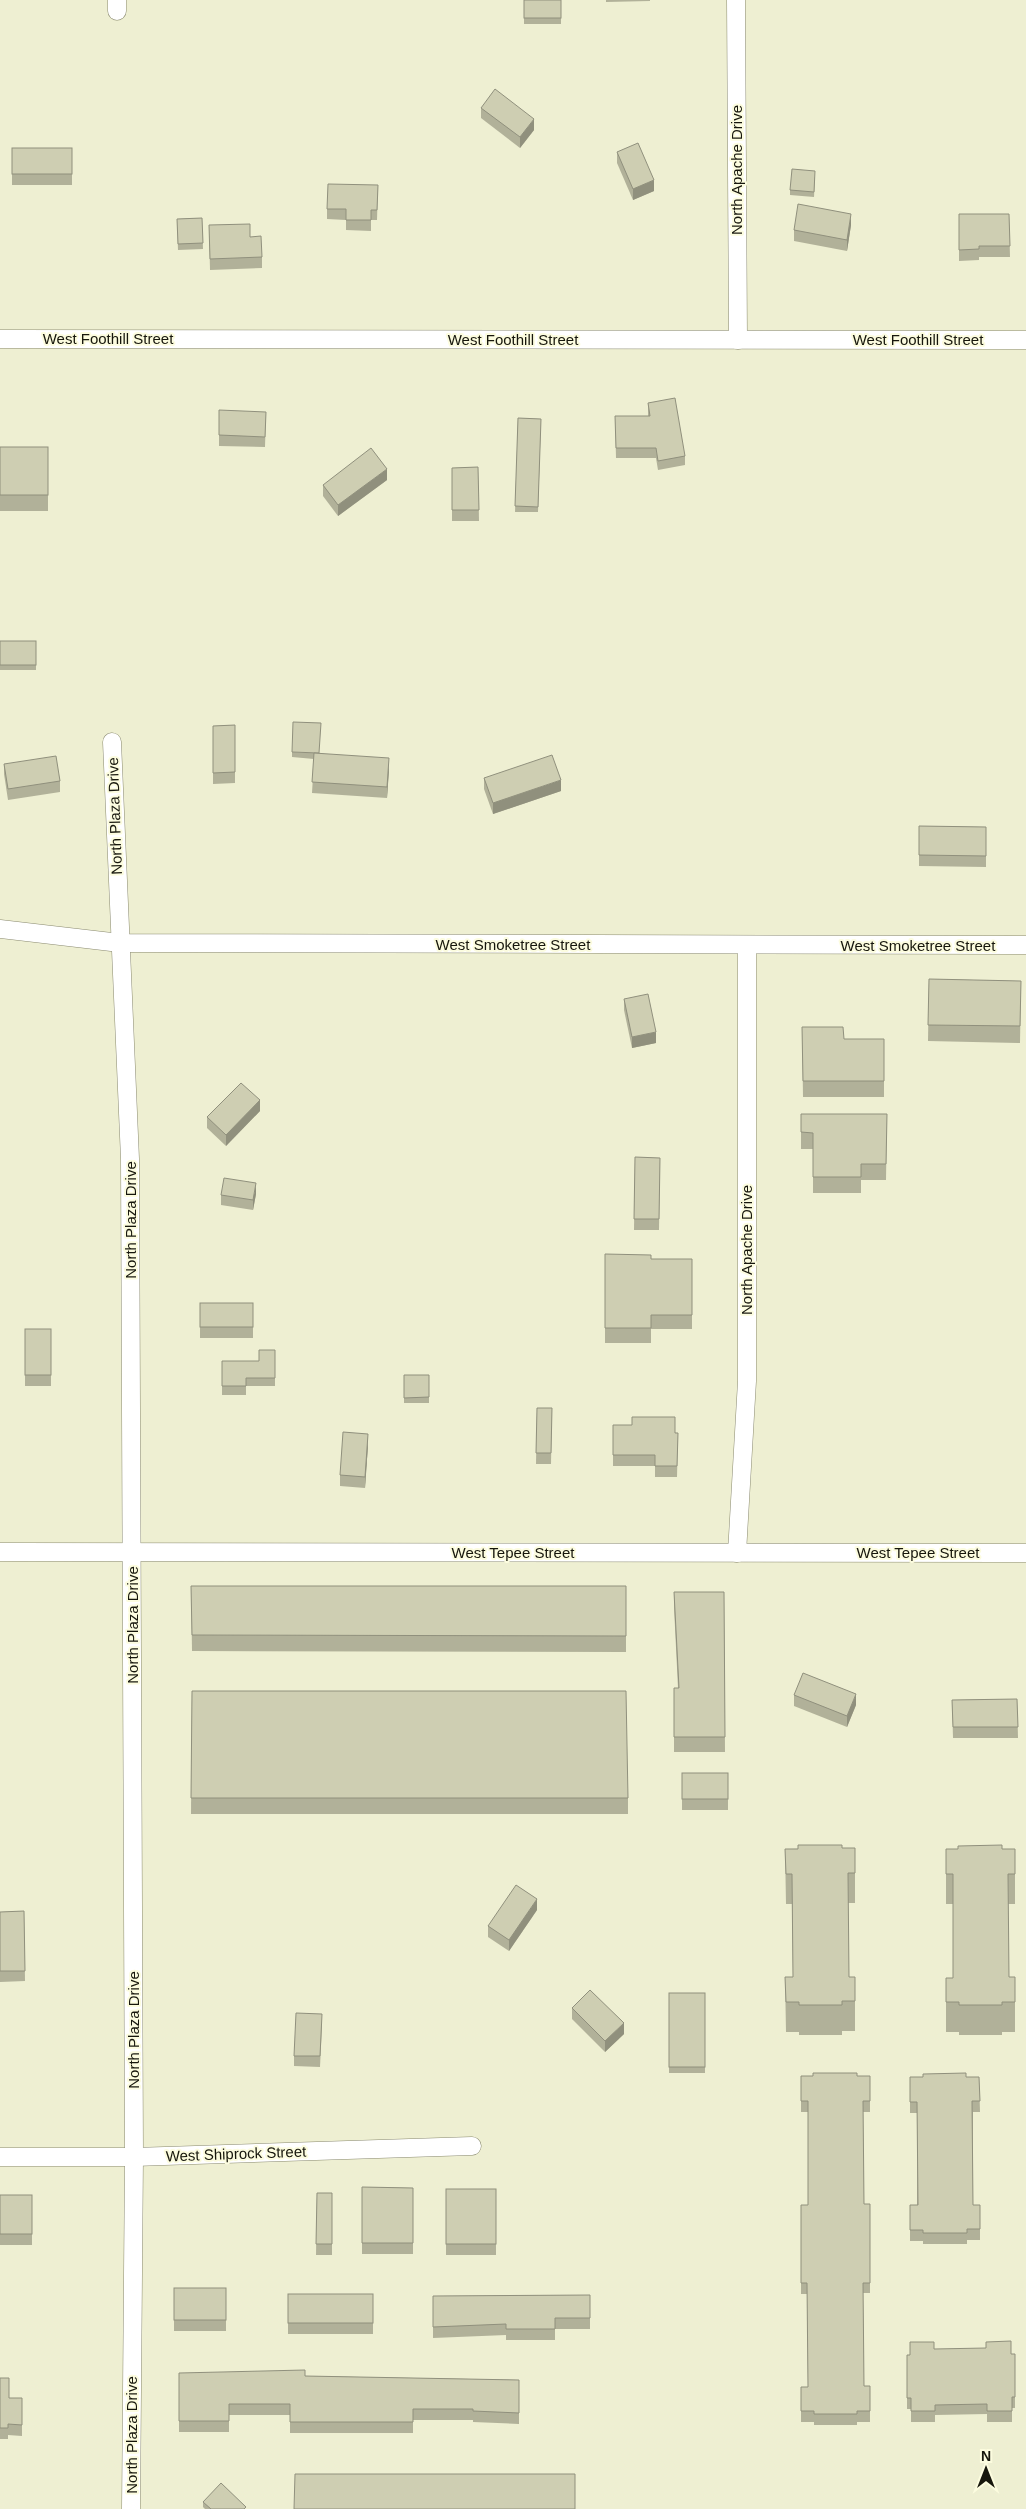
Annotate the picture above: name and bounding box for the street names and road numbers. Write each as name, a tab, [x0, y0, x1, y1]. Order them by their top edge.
street label: North Apache Drive	[728, 105, 745, 235]
street label: West Foothill Street	[43, 330, 174, 347]
street label: West Foothill Street	[448, 331, 579, 348]
street label: West Foothill Street	[853, 331, 984, 348]
street label: North Plaza Drive	[104, 757, 125, 875]
street label: West Smoketree Street	[436, 936, 591, 953]
street label: West Smoketree Street	[841, 937, 996, 954]
street label: North Plaza Drive	[122, 1161, 139, 1279]
street label: North Apache Drive	[738, 1185, 755, 1315]
street label: West Tepee Street	[452, 1544, 575, 1561]
street label: West Tepee Street	[857, 1544, 980, 1561]
street label: North Plaza Drive	[124, 1566, 141, 1684]
street label: North Plaza Drive	[125, 1971, 142, 2089]
street label: West Shiprock Street	[165, 2143, 307, 2164]
street label: North Plaza Drive	[123, 2376, 140, 2494]

